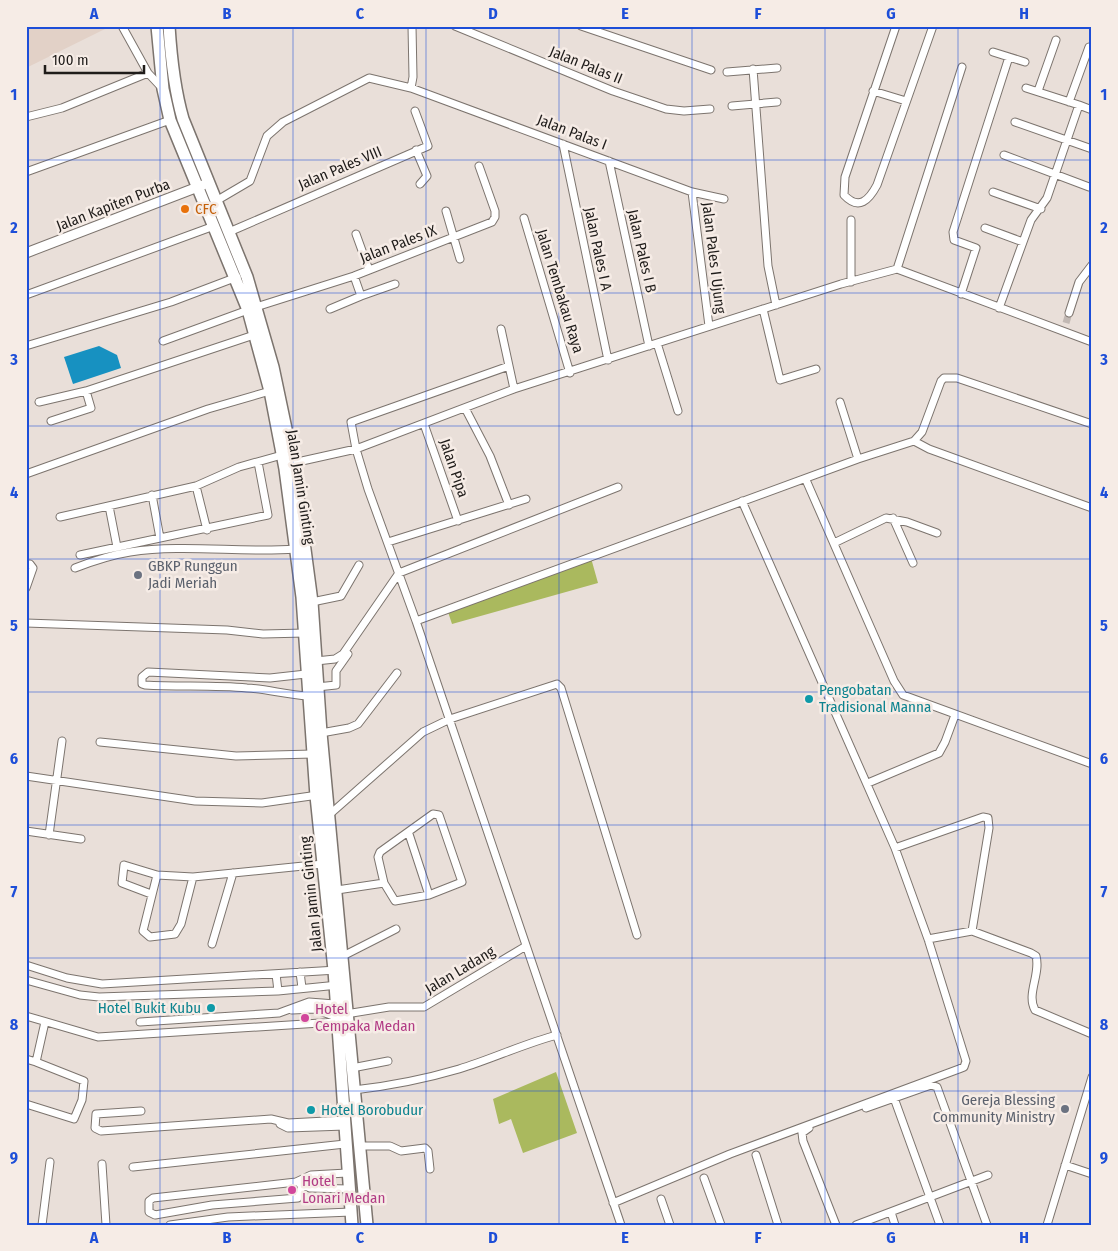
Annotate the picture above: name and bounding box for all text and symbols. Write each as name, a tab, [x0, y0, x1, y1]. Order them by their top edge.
text: A	[89, 4, 99, 23]
text: B	[223, 4, 232, 23]
text: C	[356, 4, 365, 23]
text: D	[488, 4, 498, 23]
text: E	[621, 4, 629, 23]
text: F	[754, 4, 762, 23]
text: G	[886, 4, 896, 23]
text: H	[1019, 4, 1029, 23]
scale bar	[45, 42, 144, 74]
street label: Jalan Palas II	[547, 42, 625, 88]
text: 100 m	[52, 51, 89, 69]
text: 1	[11, 85, 17, 104]
text: 1	[1101, 85, 1107, 104]
street label: Jalan Palas I	[535, 110, 609, 154]
street label: Jalan Pales VIII	[296, 142, 384, 194]
street label: Jalan Kapiten Purba	[54, 175, 172, 235]
place label: CFC	[195, 200, 217, 218]
street label: Jalan Pales I Ujung	[698, 201, 730, 315]
marker: CFC	[179, 203, 191, 215]
street label: Jalan Pales I A	[580, 206, 616, 292]
street label: Jalan Pales I B	[624, 208, 660, 294]
text: 2	[9, 218, 18, 237]
text: 2	[1099, 218, 1108, 237]
street label: Jalan Pales IX	[357, 221, 440, 267]
street label: Jalan Tembakau Raya	[533, 227, 587, 355]
text: 3	[9, 350, 18, 369]
text: 3	[1099, 350, 1108, 369]
street label: Jalan Jamin Ginting	[283, 428, 319, 546]
street label: Jalan Pipa	[436, 436, 472, 500]
text: 4	[10, 483, 18, 502]
text: 4	[1100, 483, 1108, 502]
place label: GBKP Runggun Jadi Meriah	[148, 557, 238, 592]
marker: GBKP Runggun Jadi Meriah	[132, 569, 144, 581]
text: 5	[10, 616, 18, 635]
text: 5	[1100, 616, 1108, 635]
place label: Pengobatan Tradisional Manna	[819, 681, 931, 716]
marker: Pengobatan Tradisional Manna	[803, 693, 815, 705]
text: 6	[10, 749, 18, 768]
text: 6	[1100, 749, 1108, 768]
street label: Jalan Jamin Ginting	[296, 835, 326, 953]
text: 7	[11, 882, 18, 901]
text: 7	[1101, 882, 1108, 901]
street label: Jalan Ladang	[422, 942, 498, 998]
place label: Hotel Bukit Kubu	[98, 999, 201, 1017]
place label: Hotel Cempaka Medan	[315, 1000, 415, 1035]
marker: Hotel Bukit Kubu	[205, 1002, 217, 1014]
marker: Hotel Cempaka Medan	[299, 1012, 311, 1024]
text: 8	[10, 1015, 19, 1034]
text: 8	[1100, 1015, 1109, 1034]
place label: Gereja Blessing Community Ministry	[933, 1091, 1055, 1126]
place label: Hotel Borobudur	[321, 1101, 424, 1119]
marker: Gereja Blessing Community Ministry	[1059, 1103, 1071, 1115]
marker: Hotel Borobudur	[305, 1104, 317, 1116]
text: 9	[10, 1148, 18, 1167]
text: 9	[1100, 1148, 1108, 1167]
place label: Hotel Lonari Medan	[302, 1172, 385, 1207]
marker: Hotel Lonari Medan	[286, 1184, 298, 1196]
text: A	[89, 1228, 99, 1247]
text: B	[223, 1228, 232, 1247]
text: C	[356, 1228, 365, 1247]
text: D	[488, 1228, 498, 1247]
text: E	[621, 1228, 629, 1247]
text: F	[754, 1228, 762, 1247]
text: G	[886, 1228, 896, 1247]
text: H	[1019, 1228, 1029, 1247]

